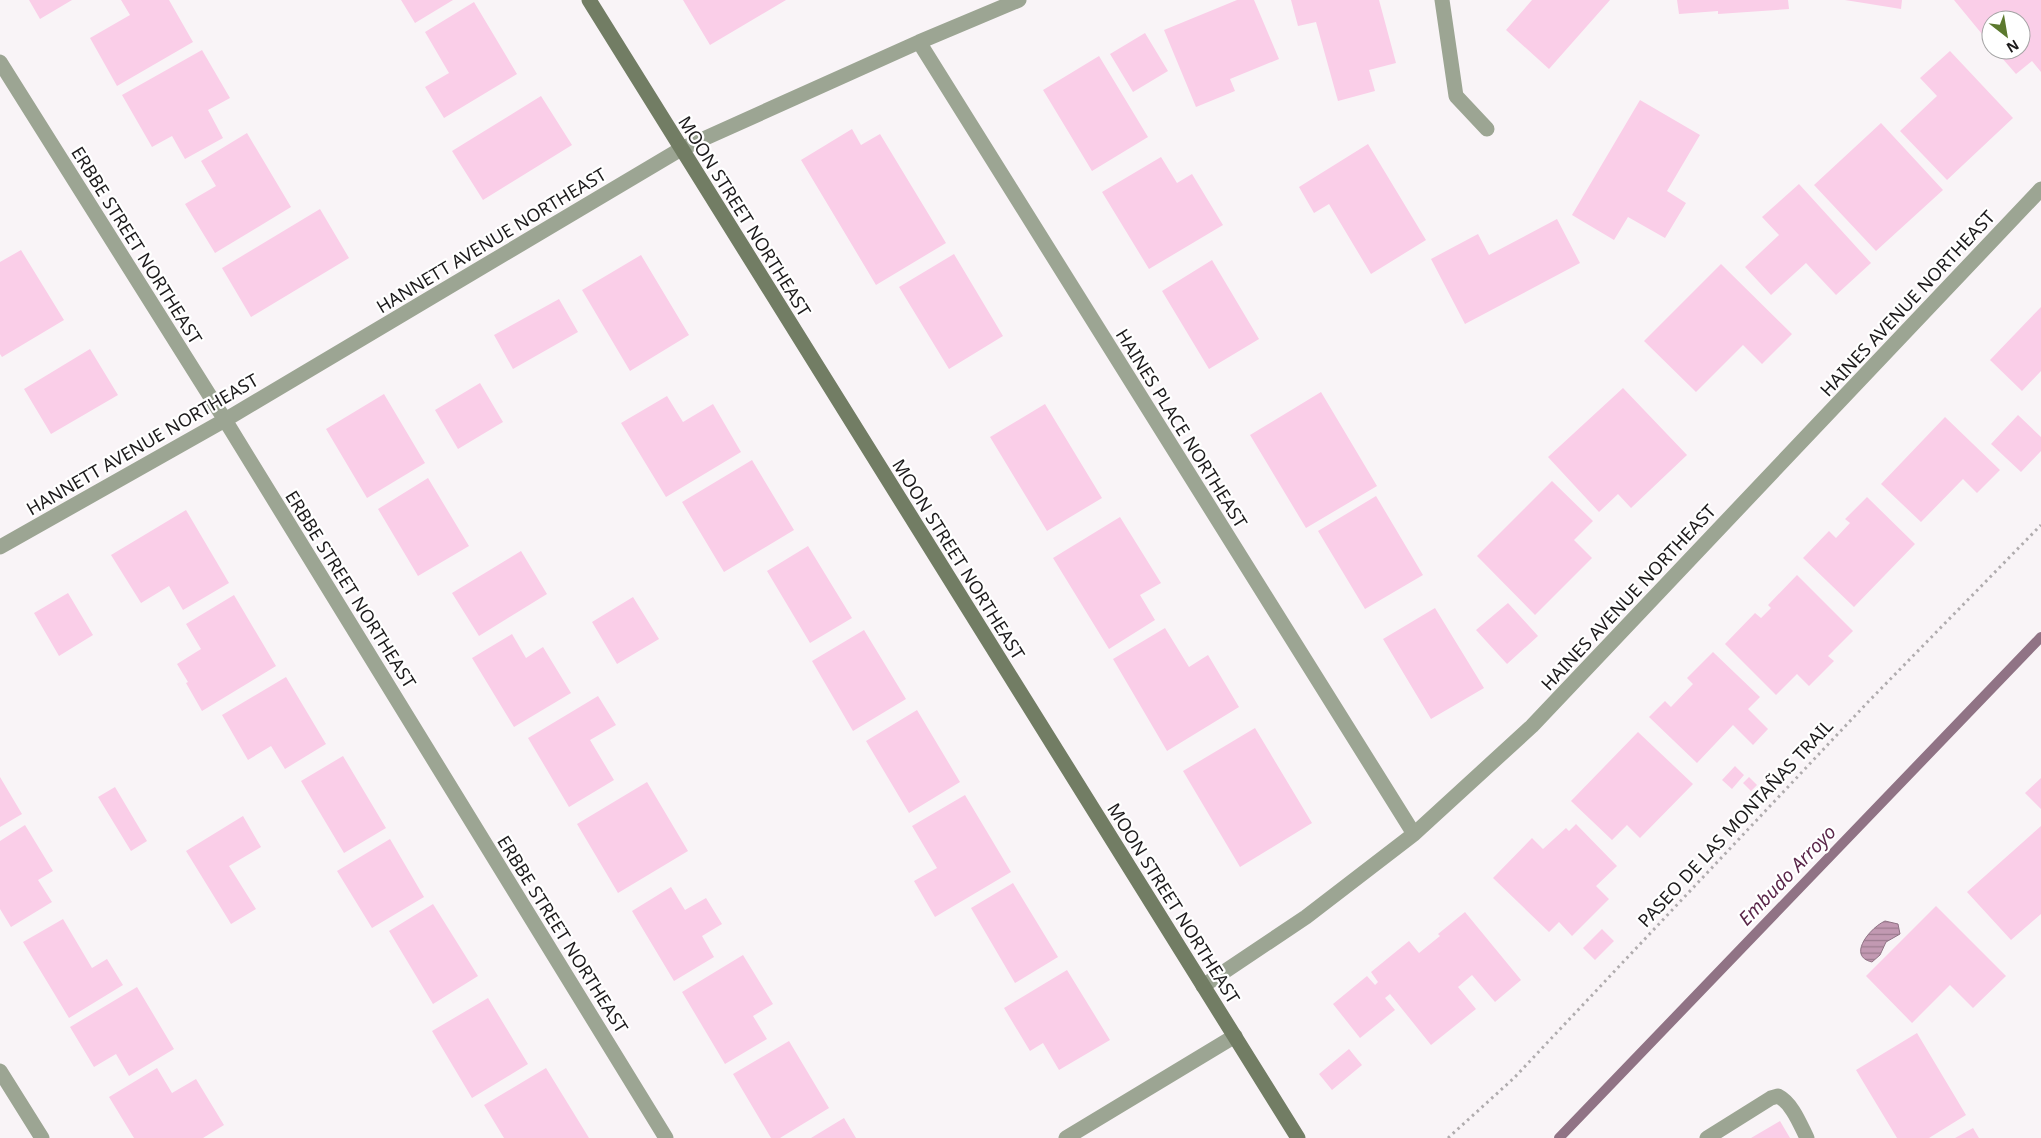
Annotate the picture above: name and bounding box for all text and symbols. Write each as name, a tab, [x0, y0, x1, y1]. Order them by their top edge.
north arrow	[1981, 10, 2031, 60]
text: N	[2003, 35, 2023, 58]
street label: MOON STREET NORTHEAST	[673, 111, 817, 321]
street label: ERBBE STREET NORTHEAST	[66, 142, 208, 348]
street label: HANNETT AVENUE NORTHEAST	[372, 162, 610, 318]
street label: HAINES AVENUE NORTHEAST	[1814, 205, 2000, 401]
street label: HAINES PLACE NORTHEAST	[1111, 324, 1253, 532]
street label: HANNETT AVENUE NORTHEAST	[22, 368, 262, 520]
street label: MOON STREET NORTHEAST	[887, 454, 1031, 664]
street label: ERBBE STREET NORTHEAST	[280, 486, 422, 692]
street label: HAINES AVENUE NORTHEAST	[1535, 499, 1721, 695]
street label: PASEO DE LAS MONTAÑAS TRAIL	[1632, 714, 1838, 932]
street label: MOON STREET NORTHEAST	[1102, 798, 1246, 1008]
water label: Embudo Arroyo	[1732, 819, 1842, 931]
street label: ERBBE STREET NORTHEAST	[492, 831, 634, 1037]

